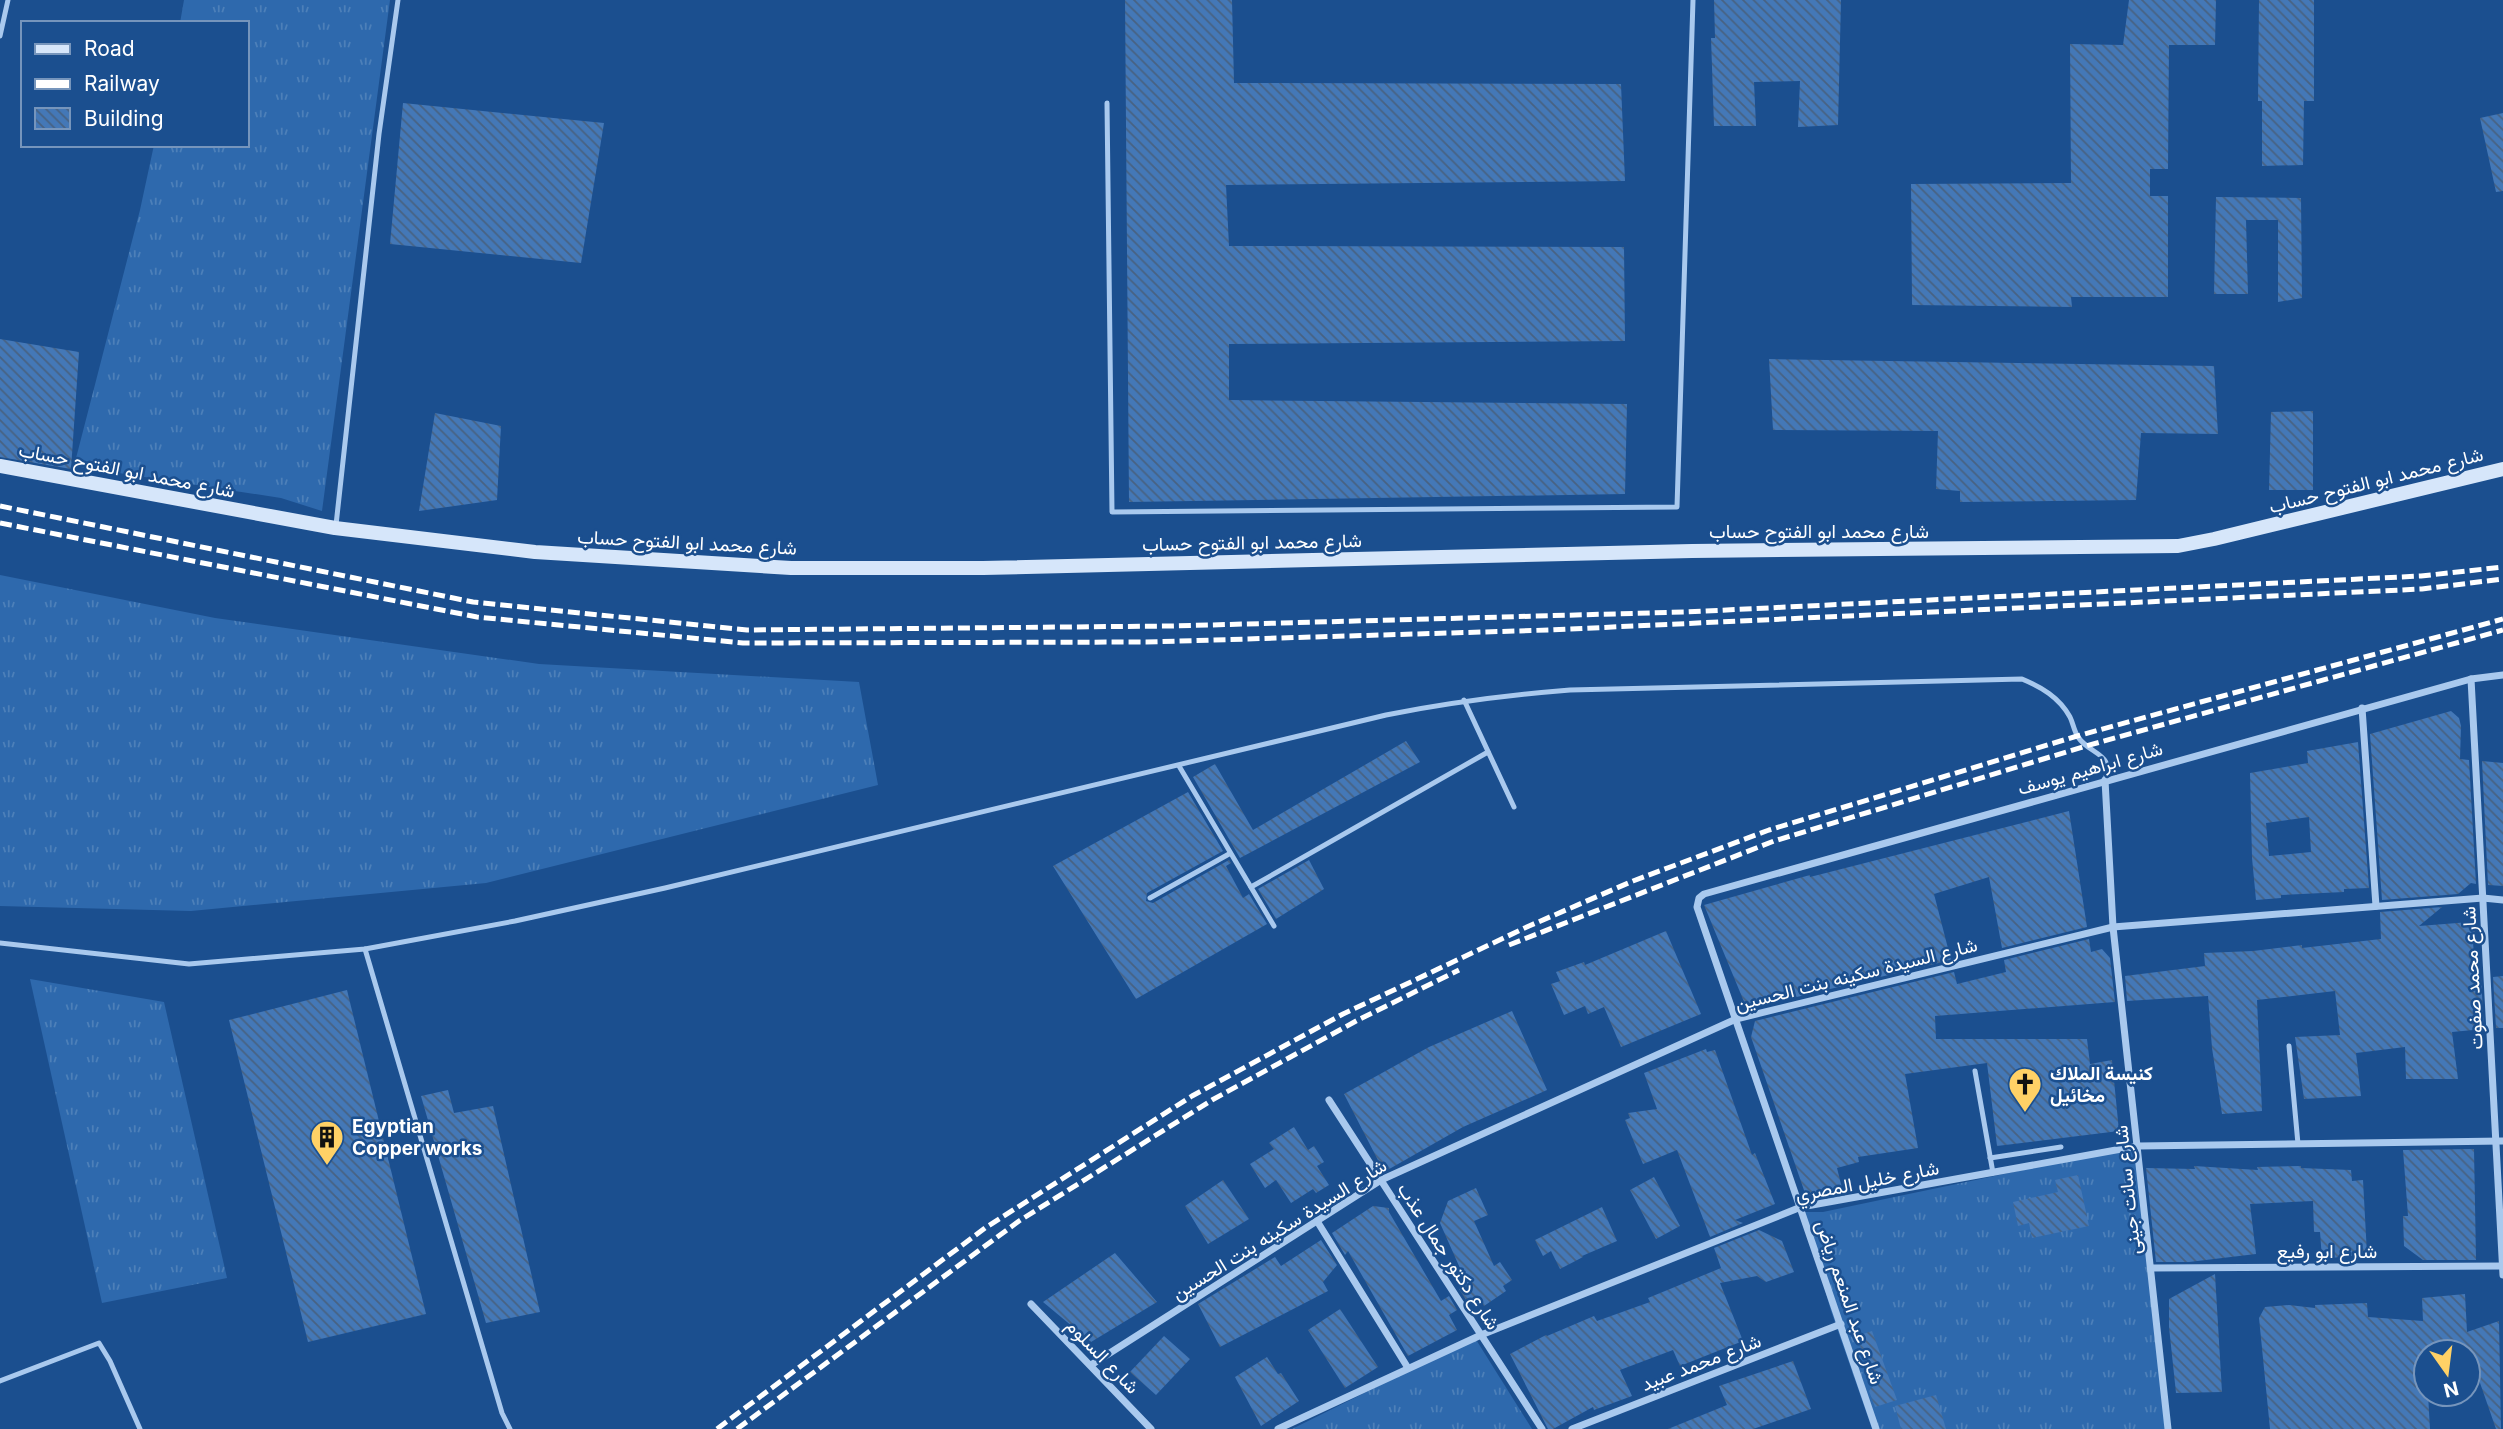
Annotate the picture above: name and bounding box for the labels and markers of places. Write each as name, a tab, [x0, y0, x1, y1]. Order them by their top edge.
place label: كنيسة الملاك مخائيل	[2050, 1062, 2153, 1107]
church icon: كنيسة الملاك مخائيل	[2006, 1065, 2044, 1114]
place label: Egyptian Copper works	[352, 1115, 482, 1160]
building icon: Egyptian Copper works	[308, 1118, 346, 1167]

